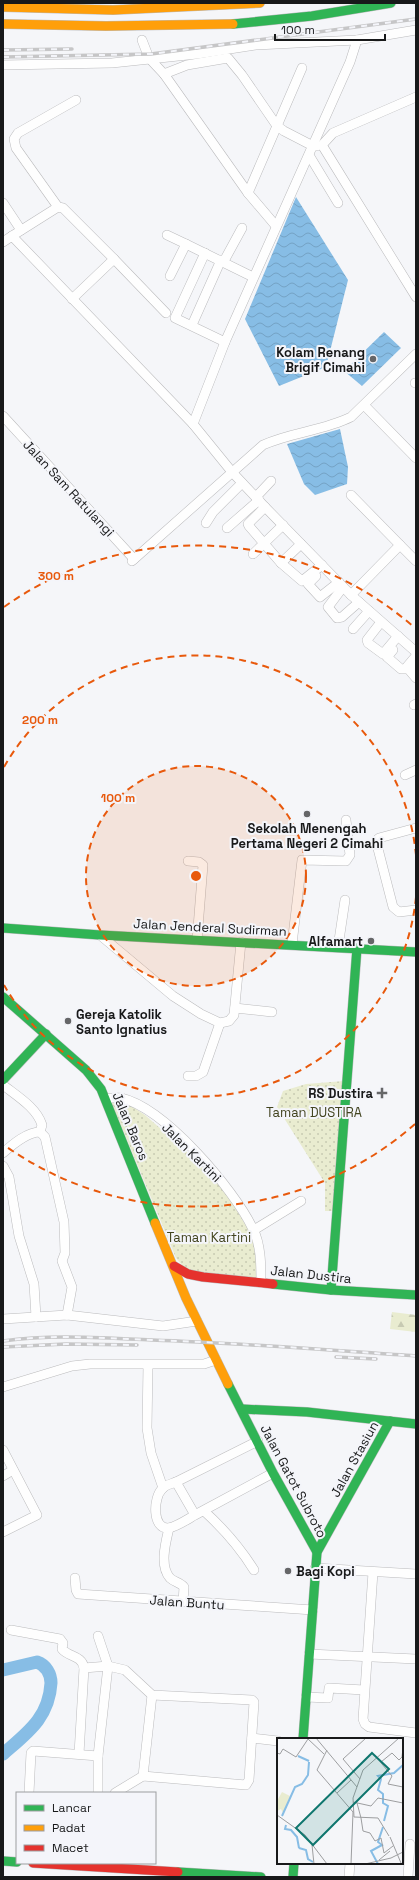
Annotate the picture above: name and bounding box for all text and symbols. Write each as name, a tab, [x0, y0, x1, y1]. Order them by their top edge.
scale bar	[275, 16, 385, 42]
text: 100 m	[281, 22, 315, 38]
place label: Kolam Renang Brigif Cimahi	[276, 344, 365, 376]
marker: Kolam Renang Brigif Cimahi	[368, 354, 378, 364]
street label: Jalan Sam Ratulangi	[19, 436, 118, 540]
text: 300 m	[38, 568, 74, 584]
text: 200 m	[22, 712, 58, 728]
text: 100 m	[101, 790, 135, 806]
marker: Sekolah Menengah Pertama Negeri 2 Cimahi	[302, 809, 312, 819]
place label: Sekolah Menengah Pertama Negeri 2 Cimahi	[231, 820, 383, 852]
centre of rings	[189, 869, 203, 883]
street label: Jalan Jenderal Sudirman	[133, 915, 287, 940]
place label: Alfamart	[309, 933, 363, 950]
marker: Alfamart	[366, 936, 376, 946]
place label: Gereja Katolik Santo Ignatius	[76, 1006, 167, 1038]
marker: Gereja Katolik Santo Ignatius	[63, 1016, 73, 1026]
place label: RS Dustira	[308, 1085, 373, 1102]
marker: RS Dustira	[376, 1087, 388, 1099]
street label: Jalan Baros	[109, 1090, 153, 1163]
park label: Taman DUSTIRA	[266, 1104, 362, 1121]
street label: Jalan Kartini	[158, 1119, 225, 1186]
park label: Taman Kartini	[167, 1229, 251, 1246]
street label: Jalan Dustira	[270, 1262, 353, 1287]
street label: Jalan Stasiun	[327, 1418, 382, 1500]
street label: Jalan Gatot Subroto	[257, 1422, 331, 1541]
place label: Bagi Kopi	[296, 1563, 355, 1580]
marker: Bagi Kopi	[283, 1566, 293, 1576]
street label: Jalan Buntu	[149, 1591, 225, 1614]
inset map	[277, 1738, 403, 1864]
legend	[16, 1792, 156, 1864]
text: Lancar	[52, 1800, 92, 1816]
text: Padat	[52, 1820, 86, 1836]
text: Macet	[52, 1840, 89, 1856]

